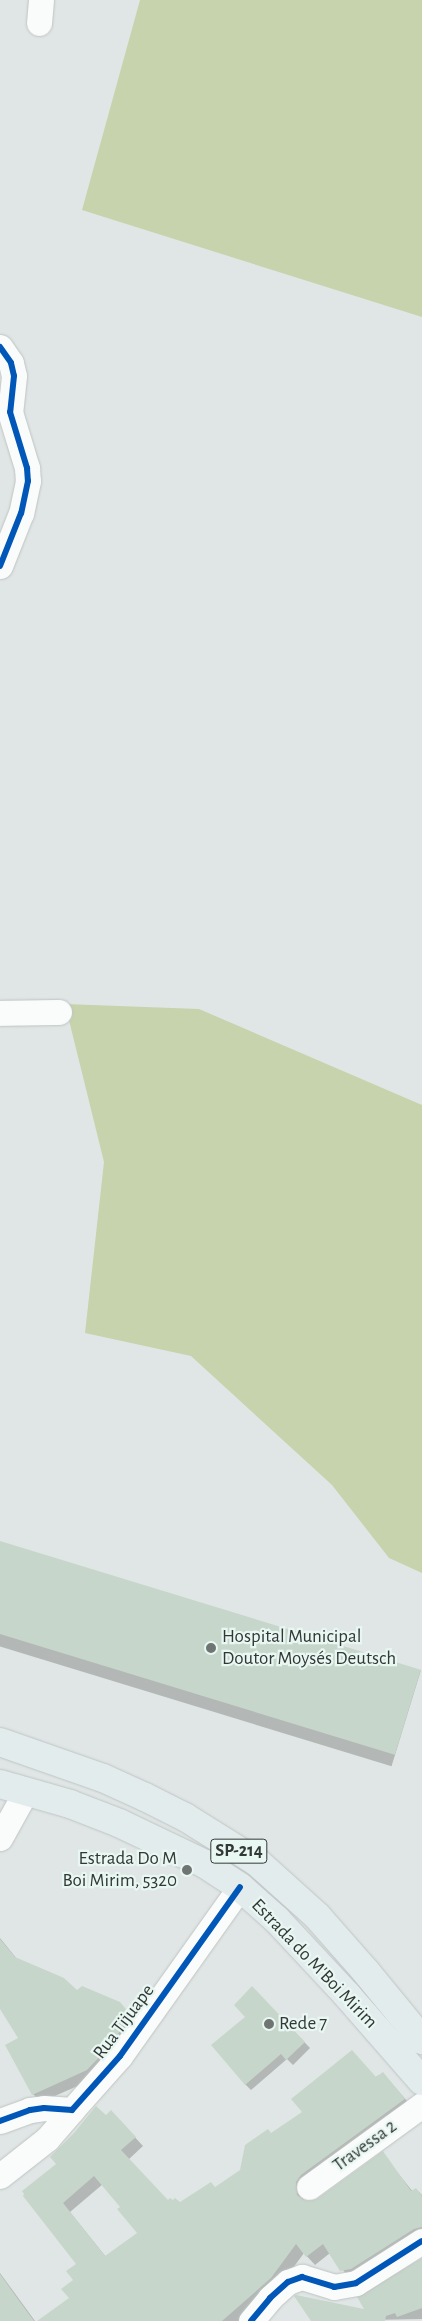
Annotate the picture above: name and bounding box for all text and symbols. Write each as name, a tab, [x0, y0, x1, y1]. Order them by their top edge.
place label: Hospital Municipal Doutor Moysés Deutsch	[222, 1626, 396, 1670]
marker: Hospital Municipal Doutor Moysés Deutsch	[204, 1641, 218, 1655]
road number: SP-214	[210, 1835, 268, 1866]
place label: Estrada Do M Boi Mirim, 5320	[62, 1848, 177, 1892]
marker: Estrada Do M Boi Mirim, 5320	[181, 1864, 193, 1876]
street label: Estrada do M'Boi Mirim	[246, 1894, 382, 2034]
street label: Rua Tijuape	[89, 1980, 159, 2064]
place label: Rede 7	[279, 2013, 327, 2035]
marker: Rede 7	[263, 2018, 275, 2030]
street label: Travessa 2	[328, 2115, 402, 2177]

